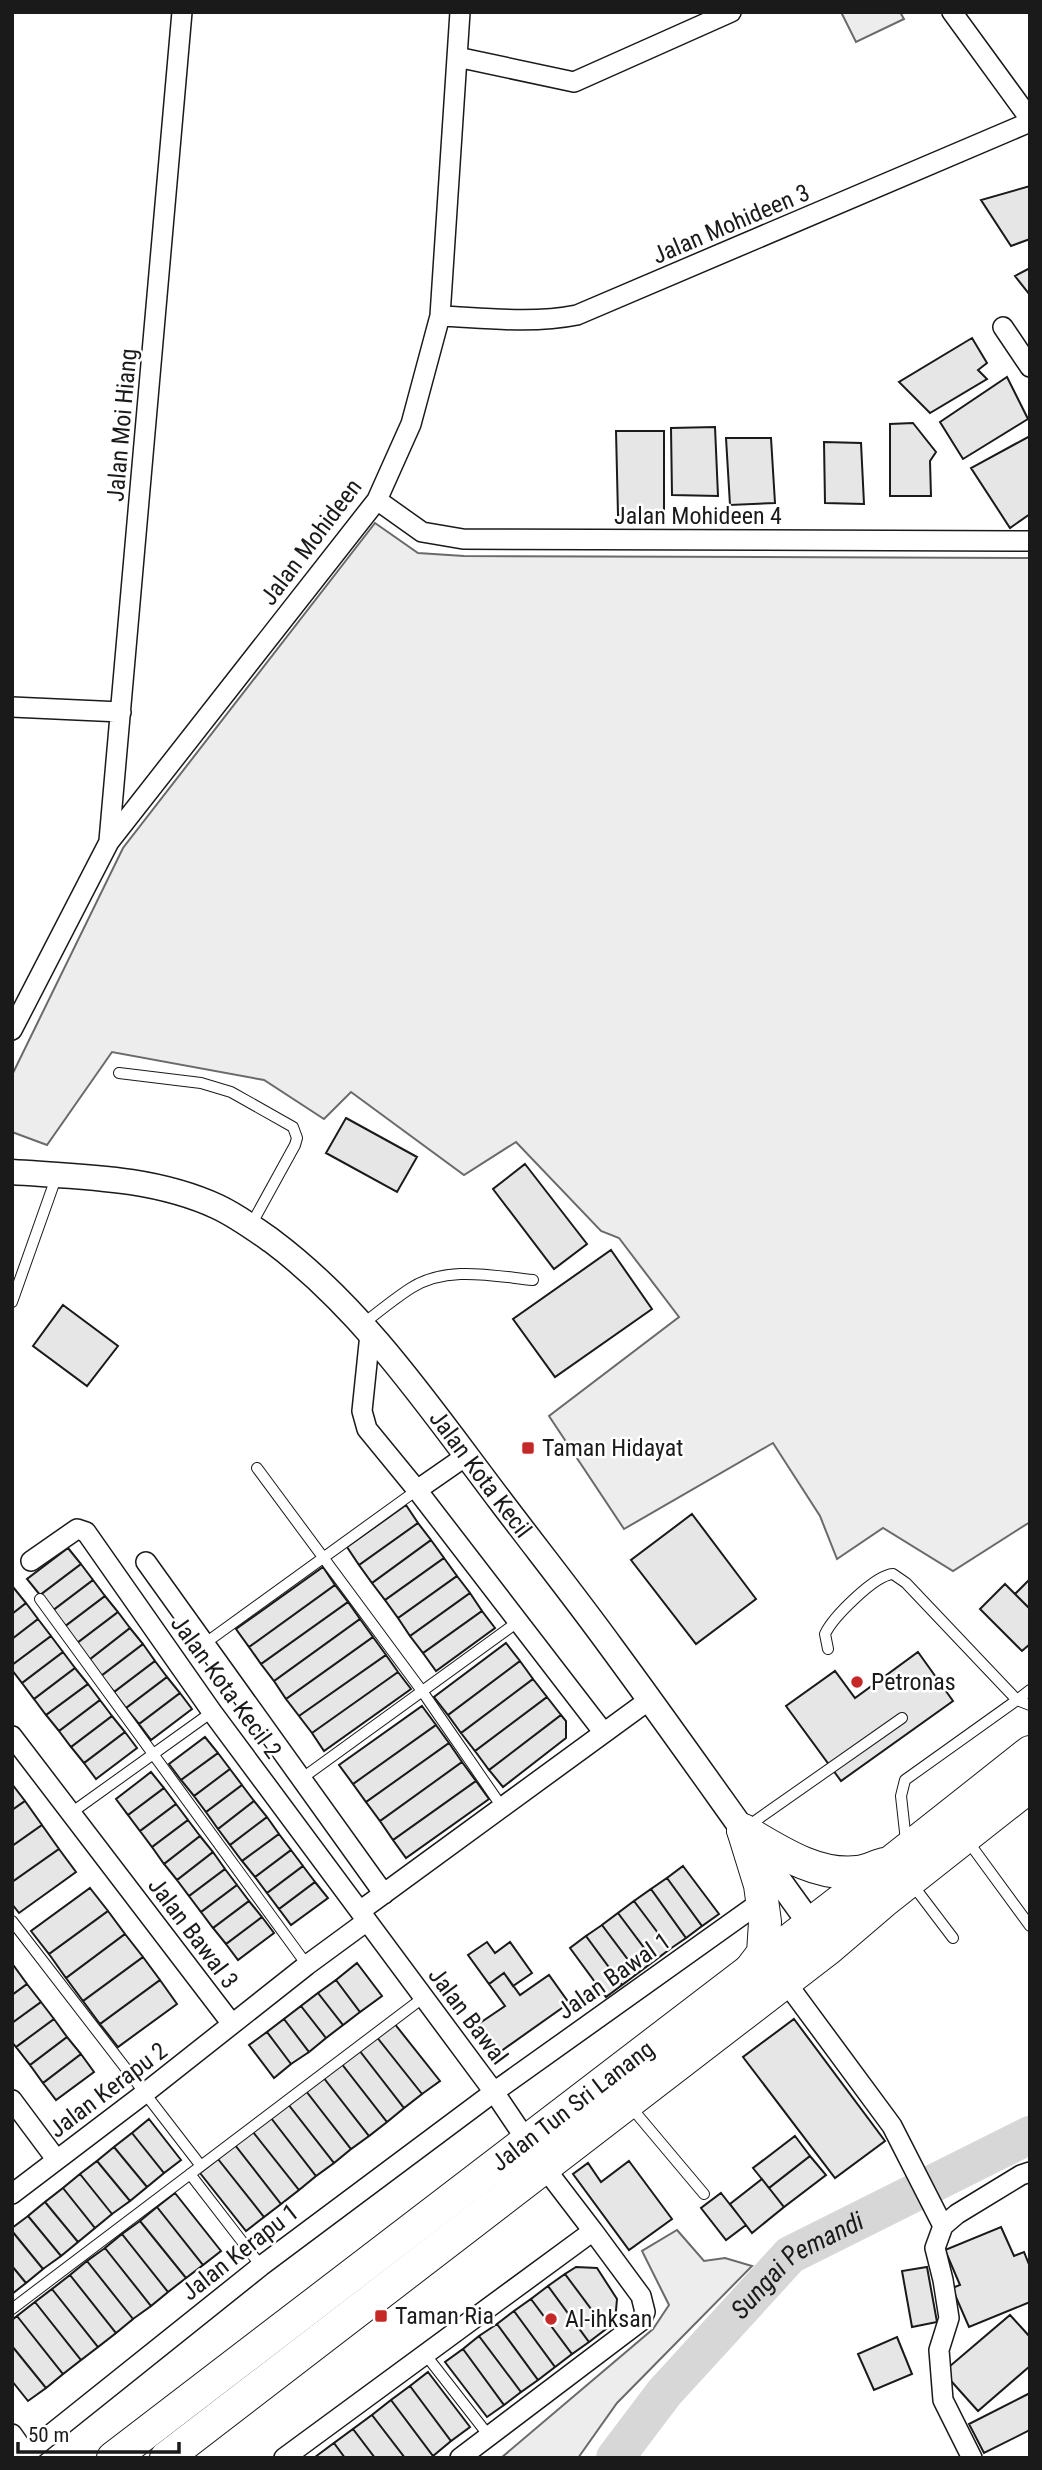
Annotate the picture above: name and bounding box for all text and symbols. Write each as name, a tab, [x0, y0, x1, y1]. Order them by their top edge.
street label: Jalan Mohideen 3	[648, 178, 814, 270]
street label: Jalan Moi Hiang	[101, 347, 143, 503]
street label: Jalan Mohideen	[255, 473, 367, 611]
street label: Jalan Mohideen 4	[614, 502, 782, 530]
street label: Jalan Kota Kecil	[424, 1405, 537, 1543]
place label: Taman Hidayat	[542, 1434, 683, 1462]
marker: Taman Hidayat	[520, 1440, 536, 1456]
street label: Jalan Kota Kecil 2	[165, 1610, 287, 1764]
place label: Petronas	[871, 1668, 956, 1696]
marker: Petronas	[849, 1674, 865, 1690]
street label: Jalan Bawal 3	[142, 1872, 244, 1994]
street label: Jalan Bawal 1	[552, 1927, 676, 2025]
street label: Jalan Bawal	[422, 1962, 514, 2070]
street label: Jalan Tun Sri Lanang	[486, 2035, 659, 2177]
street label: Jalan Kerapu 2	[44, 2037, 172, 2143]
street label: Jalan Kerapu 1	[176, 2198, 304, 2306]
water label: Sungai Pemandi	[724, 2206, 869, 2325]
place label: Taman Ria	[395, 2302, 494, 2330]
place label: Al-ihksan	[565, 2305, 652, 2333]
marker: Taman Ria	[373, 2308, 389, 2324]
marker: Al-ihksan	[543, 2311, 559, 2327]
scale bar	[18, 2410, 178, 2454]
text: 50 m	[28, 2423, 69, 2447]

